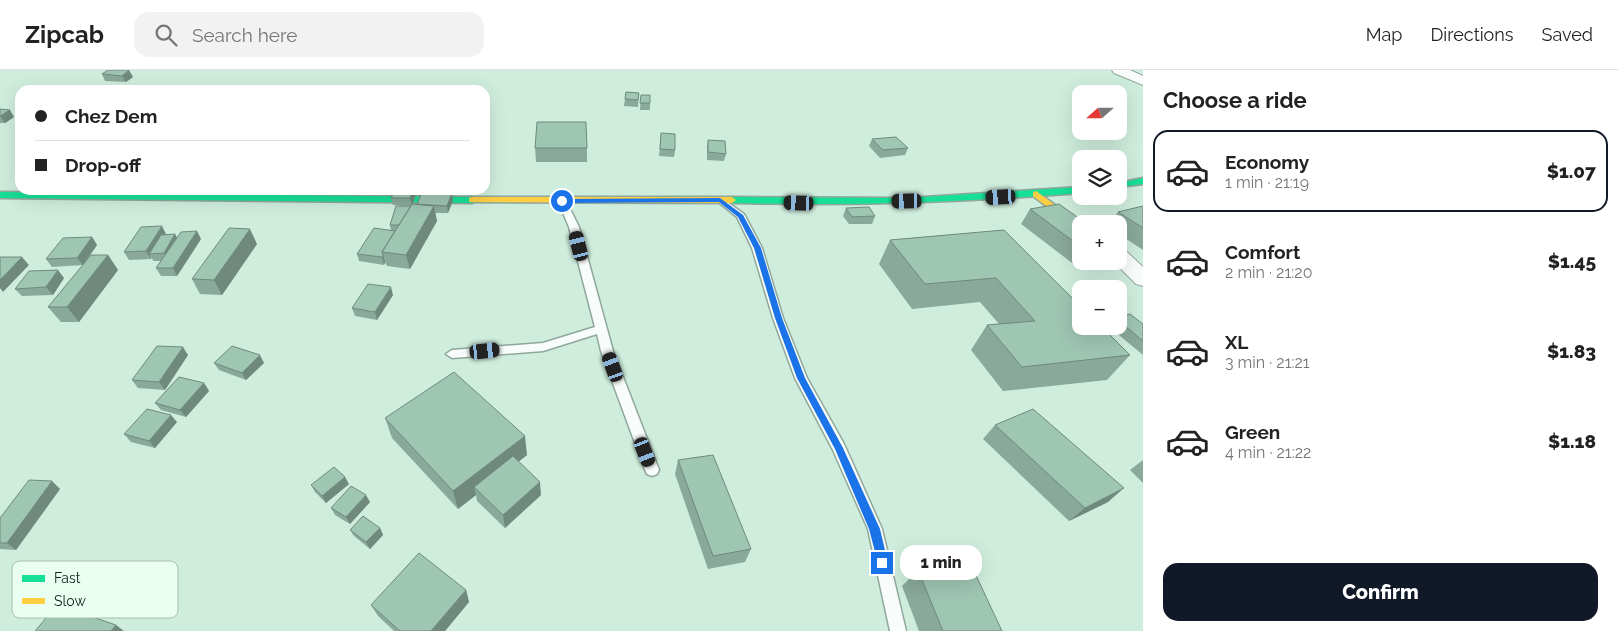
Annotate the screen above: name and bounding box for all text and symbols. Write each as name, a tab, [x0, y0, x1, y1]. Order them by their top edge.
search box	[134, 12, 484, 57]
text: Zipcab	[25, 20, 104, 49]
icon: search	[152, 21, 180, 49]
text: Search here	[192, 24, 297, 46]
text: Map	[1366, 24, 1402, 45]
text: Directions	[1430, 24, 1514, 45]
text: Saved	[1542, 24, 1593, 45]
north arrow	[1072, 85, 1128, 140]
map controls	[1072, 85, 1127, 335]
text: Choose a ride	[1163, 87, 1307, 113]
text: Chez Dem	[65, 105, 157, 127]
icon: car	[1165, 149, 1210, 194]
button: layers	[1072, 150, 1127, 205]
text: Economy	[1225, 151, 1309, 173]
text: Drop-off	[65, 154, 141, 176]
text: $1.07	[1547, 160, 1596, 182]
text: 1 min · 21:19	[1225, 173, 1309, 192]
car	[985, 189, 1016, 205]
route start	[551, 190, 573, 212]
car	[891, 193, 922, 209]
car	[783, 195, 814, 211]
button: +	[1072, 215, 1127, 270]
car	[568, 230, 589, 262]
icon: car	[1165, 239, 1210, 284]
text: Comfort	[1225, 241, 1300, 263]
text: $1.45	[1548, 250, 1596, 272]
text: 2 min · 21:20	[1225, 263, 1312, 282]
button: −	[1072, 280, 1127, 335]
icon: car	[1165, 329, 1210, 374]
text: XL	[1225, 331, 1248, 353]
text: $1.83	[1547, 340, 1596, 362]
car	[469, 342, 500, 360]
car	[600, 350, 625, 384]
text: 3 min · 21:21	[1225, 353, 1310, 372]
icon: car	[1165, 419, 1210, 464]
text: Green	[1225, 421, 1280, 443]
text: $1.18	[1548, 430, 1596, 452]
car	[632, 435, 657, 469]
text: 4 min · 21:22	[1225, 443, 1311, 462]
callout: 1 min	[900, 546, 982, 580]
route end	[871, 552, 893, 574]
text: 1 min	[920, 553, 962, 572]
legend	[12, 561, 178, 618]
button: Confirm	[1163, 563, 1598, 621]
text: Fast	[54, 570, 81, 586]
text: Slow	[54, 593, 86, 609]

